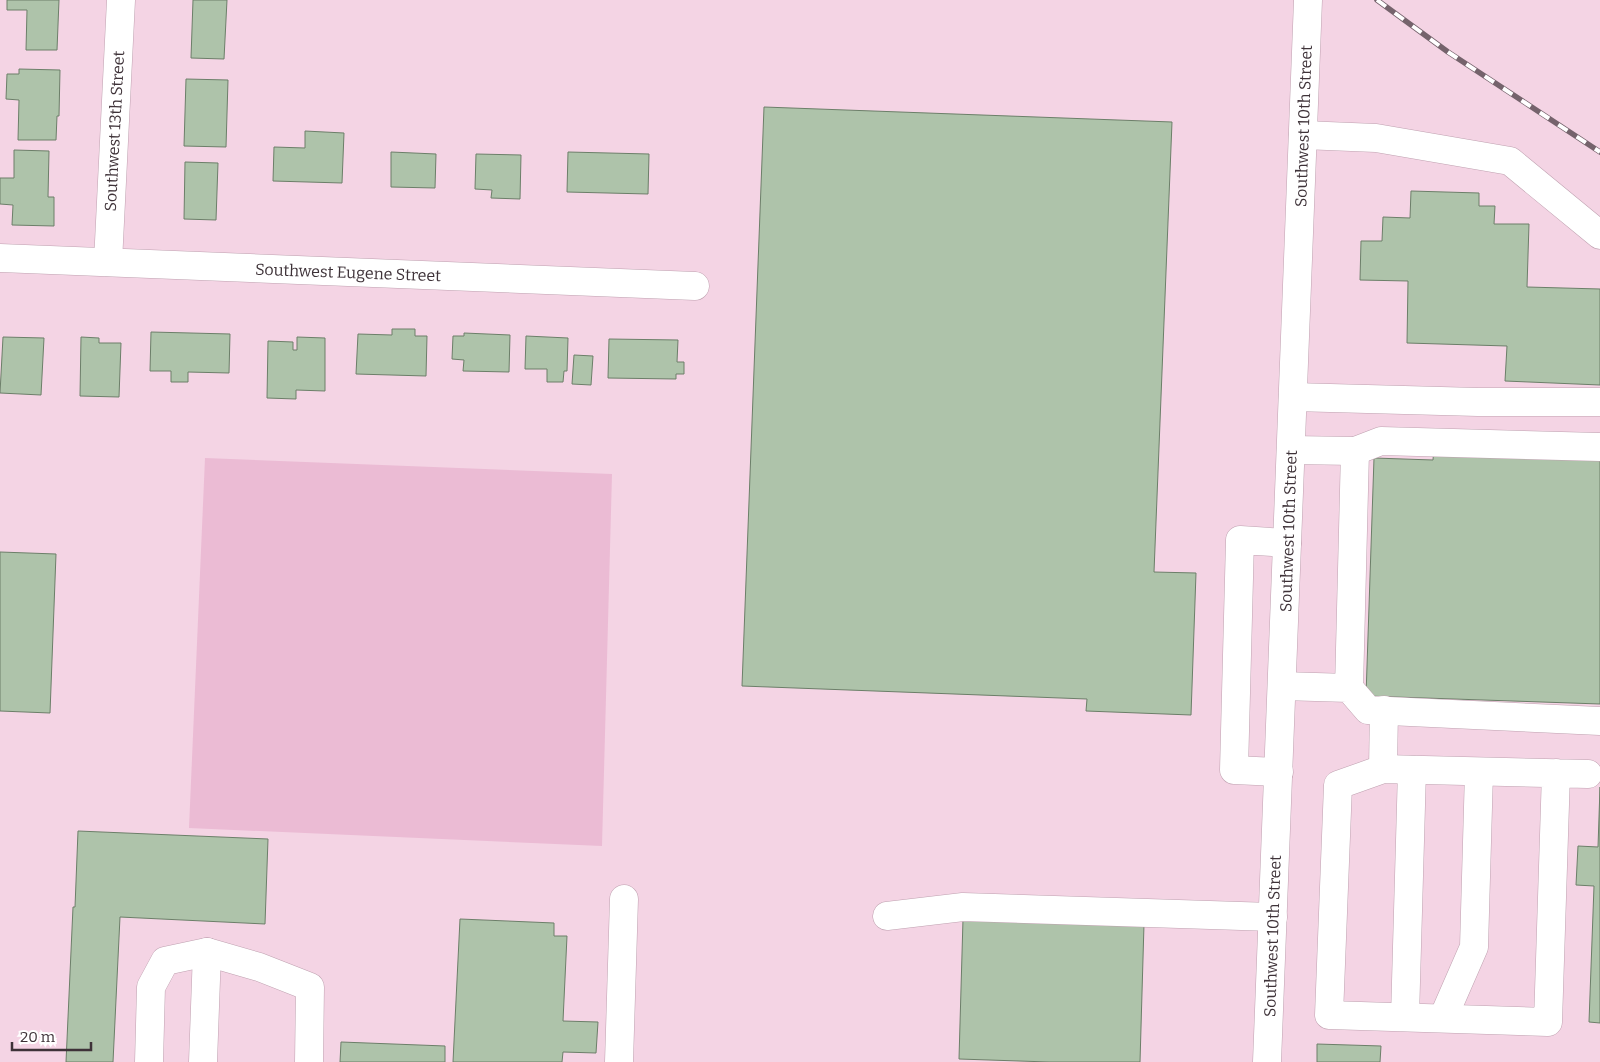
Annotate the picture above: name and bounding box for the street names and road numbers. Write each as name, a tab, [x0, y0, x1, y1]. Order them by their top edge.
street label: Southwest 10th Street	[1291, 44, 1316, 207]
street label: Southwest 13th Street	[101, 50, 128, 212]
street label: Southwest Eugene Street	[255, 260, 441, 285]
street label: Southwest 10th Street	[1276, 449, 1301, 612]
street label: Southwest 10th Street	[1260, 854, 1285, 1017]

